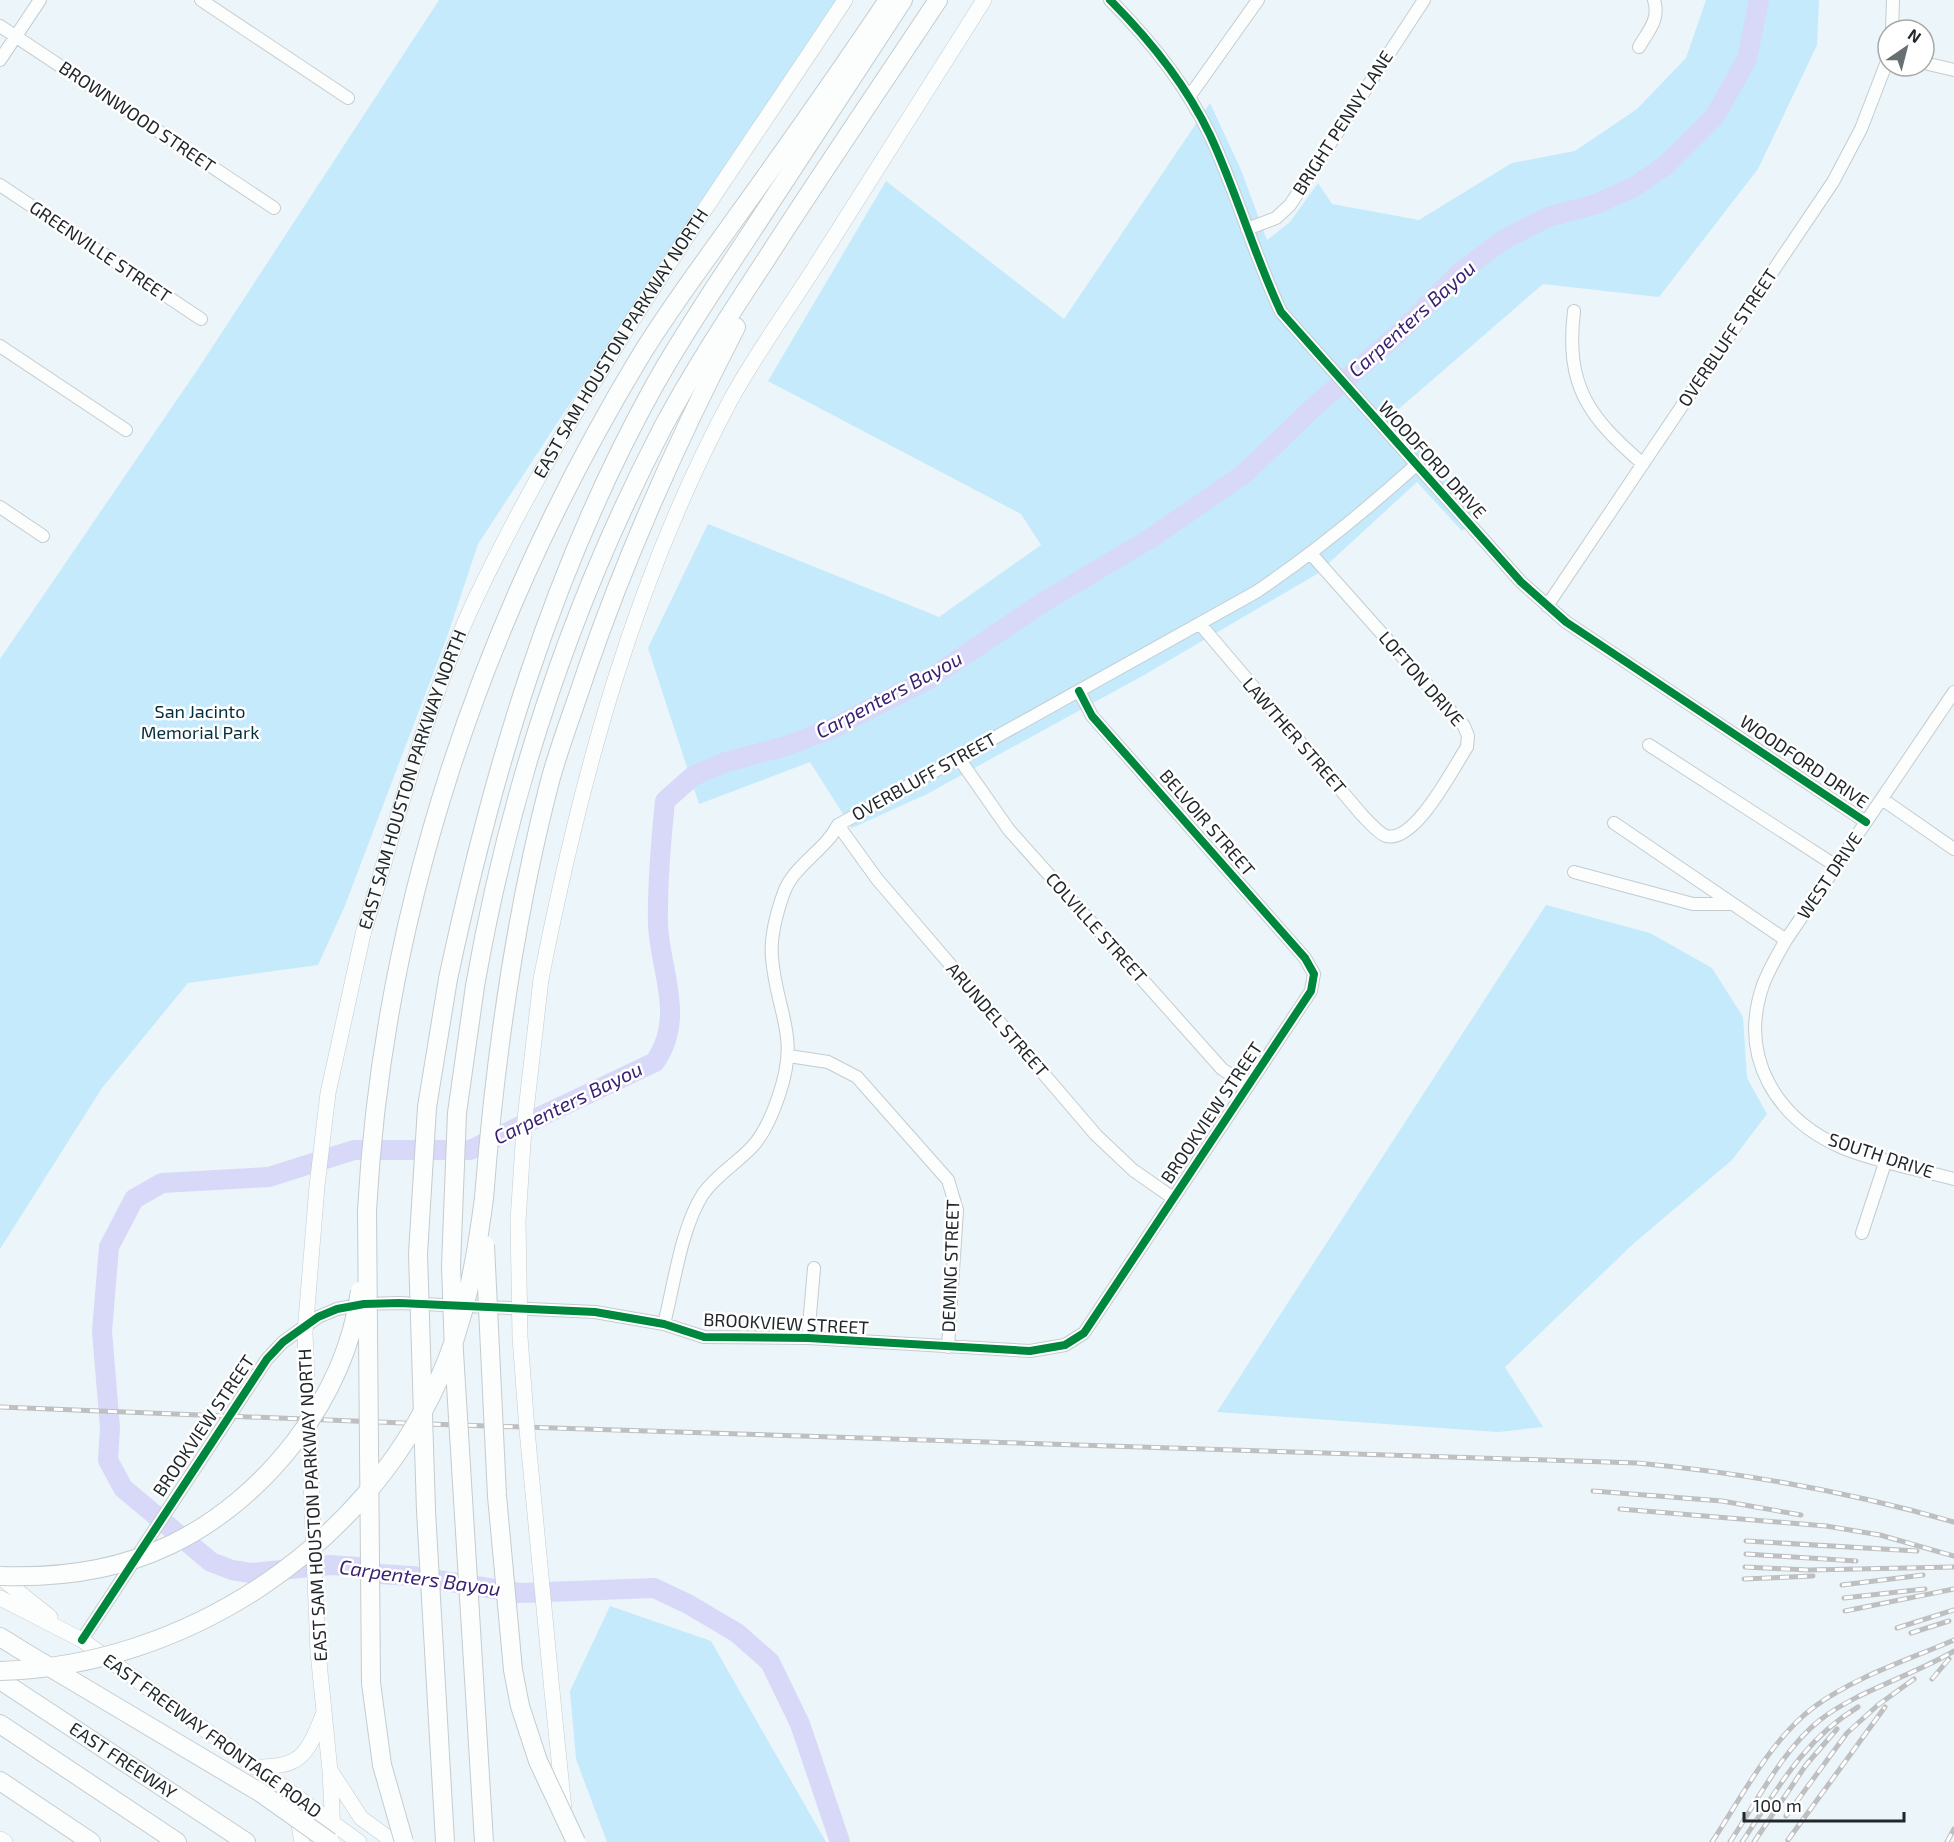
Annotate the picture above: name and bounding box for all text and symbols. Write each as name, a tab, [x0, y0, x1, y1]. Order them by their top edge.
north arrow	[1876, 18, 1936, 78]
text: N	[1905, 24, 1925, 46]
street label: BRIGHT PENNY LANE	[1287, 46, 1397, 199]
street label: BROWNWOOD STREET	[55, 56, 220, 177]
street label: GREENVILLE STREET	[26, 196, 176, 307]
street label: EAST SAM HOUSTON PARKWAY NORTH	[528, 204, 712, 482]
water label: Carpenters Bayou	[1343, 255, 1480, 382]
street label: OVERBLUFF STREET	[1673, 264, 1782, 411]
street label: WOODFORD DRIVE	[1374, 396, 1491, 523]
street label: EAST SAM HOUSTON PARKWAY NORTH	[353, 626, 470, 932]
street label: LOFTON DRIVE	[1375, 626, 1469, 730]
water label: Carpenters Bayou	[811, 645, 966, 744]
street label: LAWTHER STREET	[1238, 673, 1352, 798]
park label: San Jacinto Memorial Park	[141, 700, 259, 743]
street label: WOODFORD DRIVE	[1736, 710, 1873, 812]
street label: OVERBLUFF STREET	[848, 727, 1000, 825]
street label: BELVOIR STREET	[1155, 765, 1260, 881]
street label: WEST DRIVE	[1792, 828, 1866, 923]
street label: COLVILLE STREET	[1042, 868, 1152, 987]
street label: ARUNDEL STREET	[942, 958, 1054, 1081]
street label: BROOKVIEW STREET	[1156, 1037, 1267, 1187]
water label: Carpenters Bayou	[489, 1056, 646, 1149]
street label: SOUTH DRIVE	[1826, 1128, 1937, 1182]
street label: DEMING STREET	[937, 1199, 963, 1333]
street label: BROOKVIEW STREET	[703, 1308, 870, 1338]
street label: EAST SAM HOUSTON PARKWAY NORTH	[293, 1348, 331, 1662]
street label: BROOKVIEW STREET	[148, 1350, 259, 1500]
water label: Carpenters Bayou	[338, 1554, 502, 1601]
street label: EAST FREEWAY FRONTAGE ROAD	[98, 1649, 326, 1823]
street label: EAST FREEWAY	[66, 1717, 180, 1805]
scale bar	[1744, 1785, 1904, 1823]
text: 100 m	[1753, 1794, 1802, 1816]

